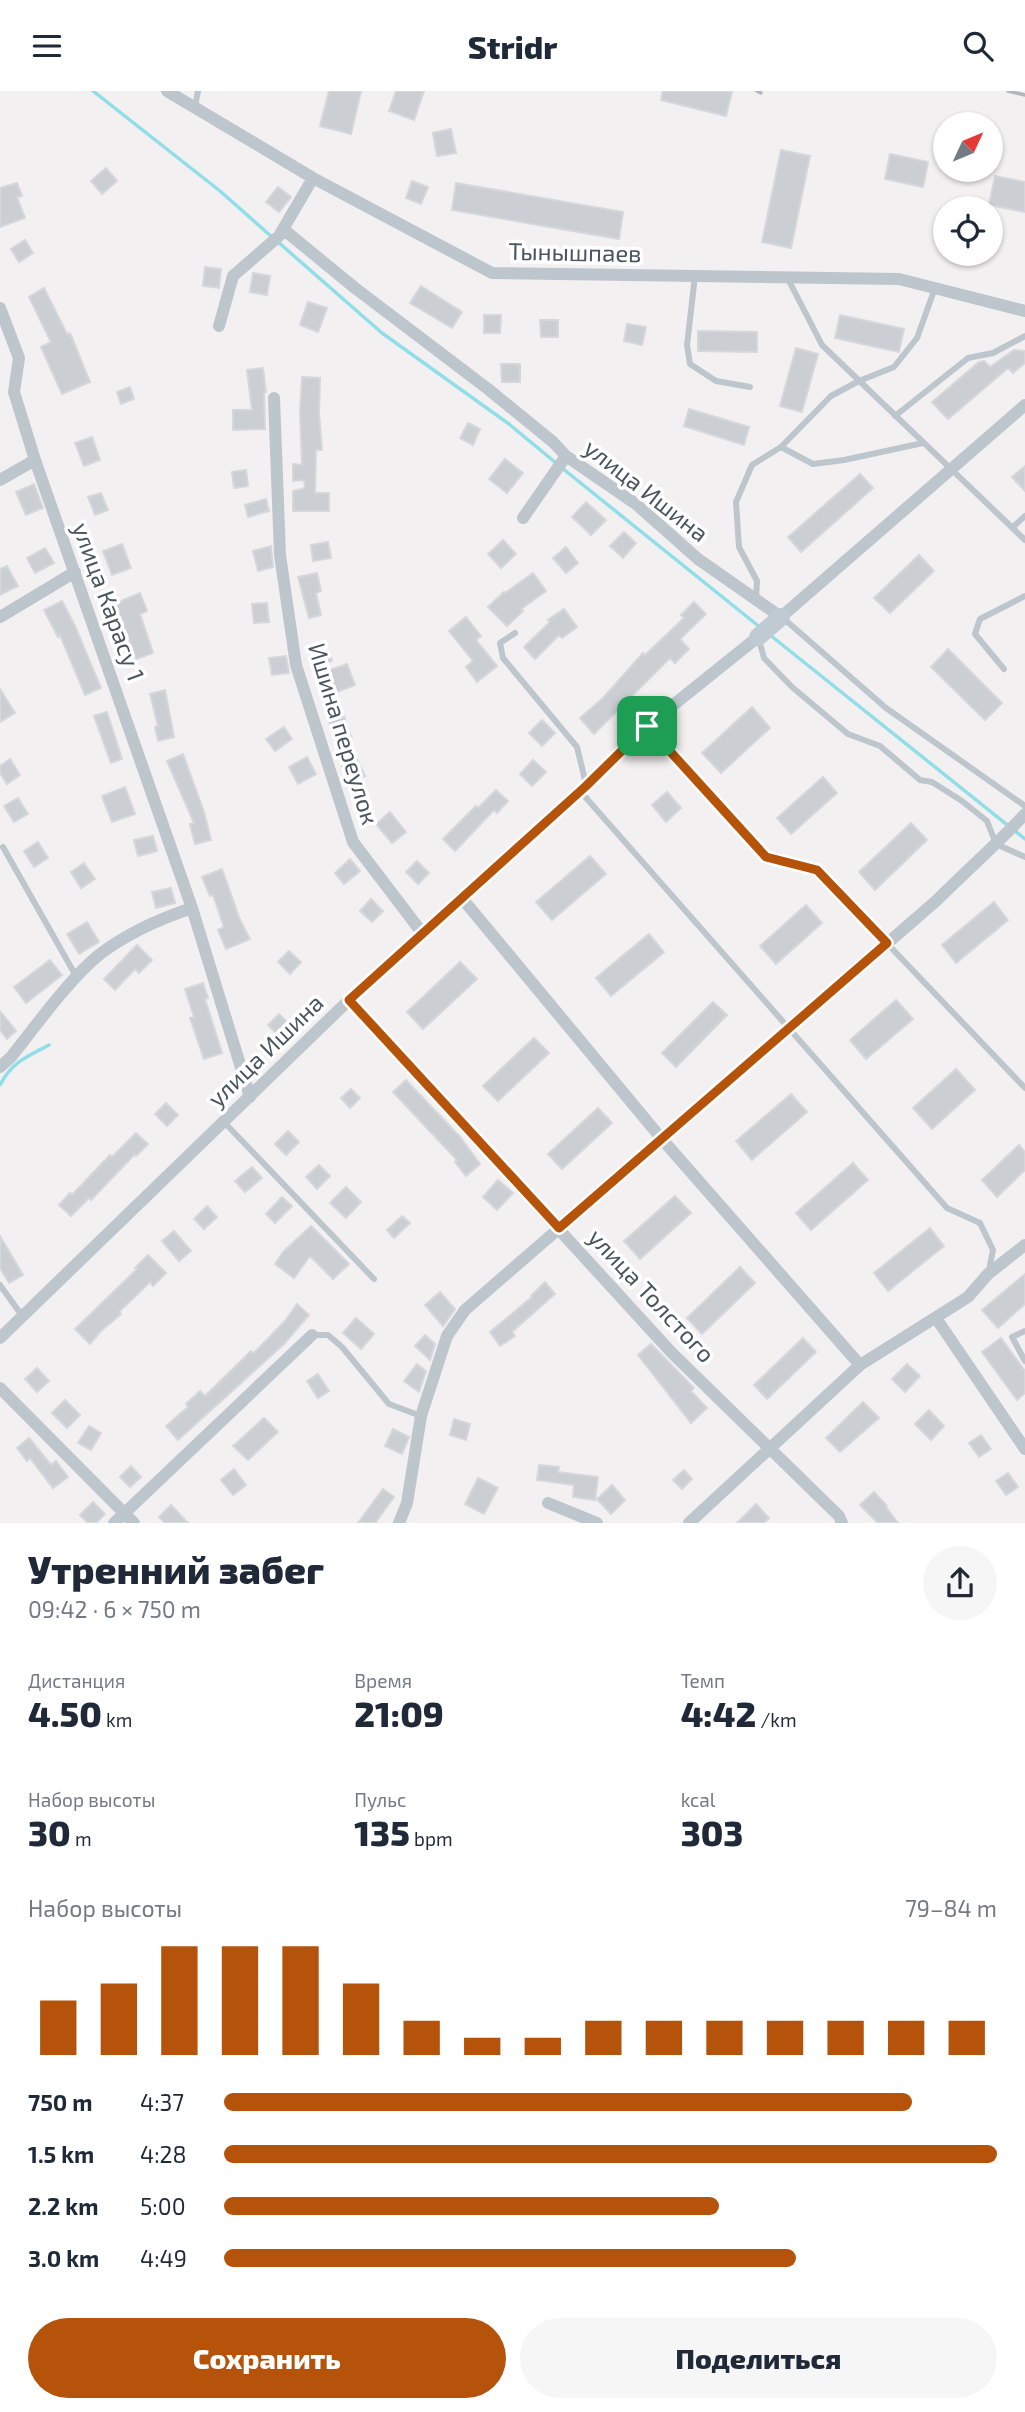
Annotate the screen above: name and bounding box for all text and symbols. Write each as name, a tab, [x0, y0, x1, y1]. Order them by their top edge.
icon: menu	[28, 27, 66, 65]
text: Stridr	[468, 27, 557, 65]
icon: search	[959, 27, 997, 65]
north arrow	[933, 112, 1003, 182]
map controls	[933, 112, 1003, 266]
button: locate	[933, 196, 1003, 266]
street label: Тынышпаев	[508, 236, 642, 267]
street label: улица Ишина	[578, 432, 715, 548]
street label: улица Карасу 1	[66, 518, 152, 685]
street label: Ишина переулок	[302, 639, 386, 828]
pin	[617, 696, 677, 756]
icon: arrive	[628, 707, 666, 745]
street label: улица Ишина	[201, 988, 330, 1113]
street label: улица Толстого	[582, 1222, 721, 1369]
text: Утренний забег	[28, 1546, 324, 1592]
button: share	[923, 1546, 997, 1620]
text: 09:42 · 6 × 750 m	[28, 1595, 201, 1623]
text: Дистанция	[28, 1669, 125, 1692]
text: Время	[354, 1669, 412, 1692]
text: Темп	[681, 1669, 725, 1692]
text: 4.50	[28, 1692, 102, 1734]
text: 21:09	[354, 1692, 444, 1734]
text: 4:42	[681, 1692, 756, 1734]
text: km	[102, 1708, 132, 1731]
text: /km	[756, 1708, 797, 1731]
text: Набор высоты	[28, 1788, 155, 1811]
text: Пульс	[354, 1788, 406, 1811]
text: kcal	[681, 1788, 715, 1811]
text: 30	[28, 1811, 71, 1853]
text: 135	[354, 1811, 410, 1853]
text: 303	[681, 1811, 743, 1853]
text: m	[71, 1827, 92, 1850]
text: bpm	[410, 1827, 453, 1850]
text: Набор высоты	[28, 1894, 182, 1922]
text: 79–84 m	[905, 1894, 997, 1922]
text: 750 m	[28, 2088, 93, 2116]
text: 4:37	[140, 2088, 184, 2116]
text: 1.5 km	[28, 2140, 94, 2168]
text: 4:28	[140, 2140, 186, 2168]
text: 2.2 km	[28, 2192, 98, 2220]
text: 5:00	[140, 2192, 186, 2220]
text: 3.0 km	[28, 2244, 99, 2272]
text: 4:49	[140, 2244, 187, 2272]
button: Сохранить	[28, 2318, 506, 2398]
button: Поделиться	[520, 2318, 997, 2398]

